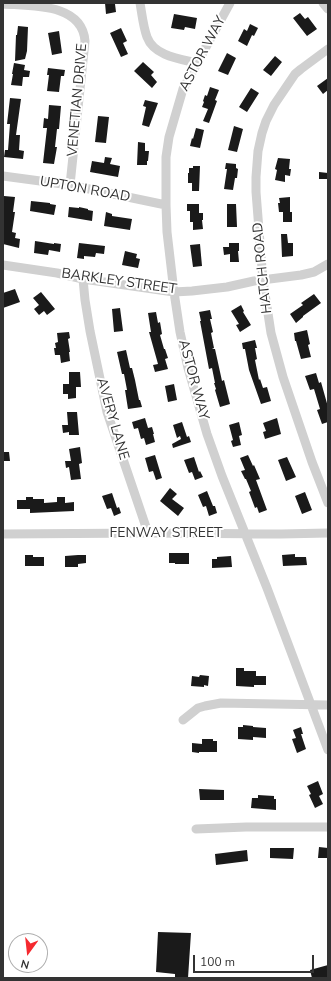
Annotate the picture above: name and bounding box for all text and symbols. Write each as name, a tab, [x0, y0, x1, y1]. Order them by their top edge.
street label: ASTOR WAY	[176, 14, 230, 94]
street label: VENETIAN DRIVE	[65, 43, 91, 157]
street label: UPTON ROAD	[38, 174, 132, 206]
street label: HATCH ROAD	[250, 222, 276, 314]
street label: BARKLEY STREET	[60, 266, 178, 298]
street label: ASTOR WAY	[174, 338, 212, 422]
street label: AVERY LANE	[92, 376, 132, 462]
street label: FENWAY STREET	[110, 526, 222, 542]
north arrow	[8, 933, 48, 973]
scale bar	[195, 947, 316, 973]
text: 100 m	[200, 954, 235, 970]
text: N	[19, 956, 31, 972]

